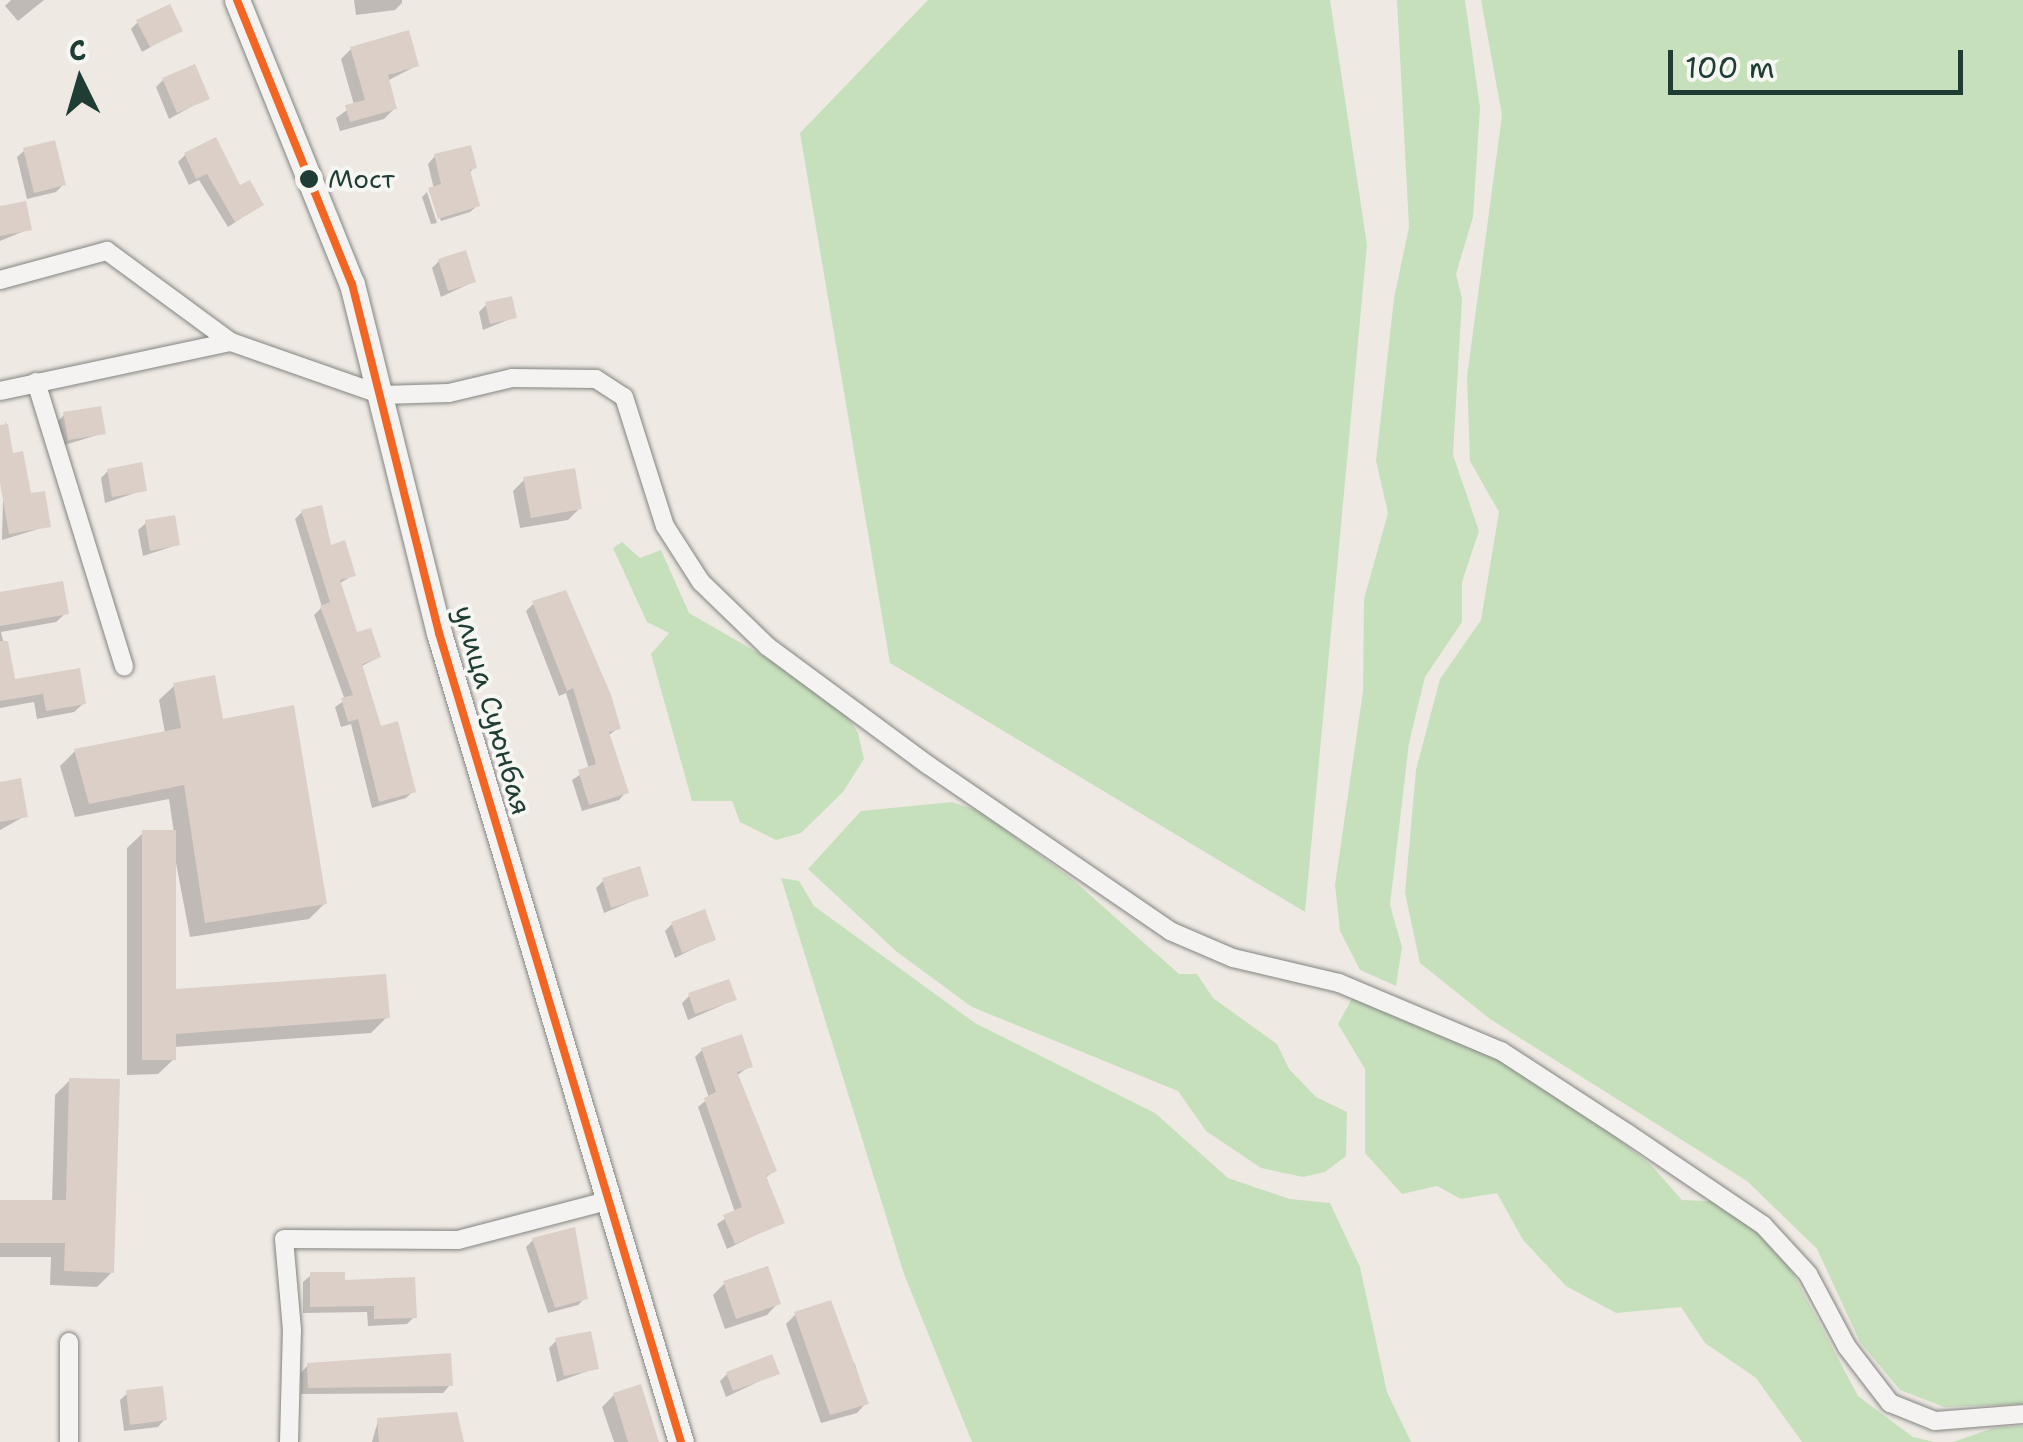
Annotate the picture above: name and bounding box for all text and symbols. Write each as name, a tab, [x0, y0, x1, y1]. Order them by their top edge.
north arrow	[30, 30, 130, 130]
text: С	[67, 30, 88, 70]
scale bar	[1673, 30, 1968, 92]
text: 100 m	[1685, 47, 1775, 88]
place label: Мост	[328, 163, 395, 195]
marker: Мост	[299, 169, 319, 189]
street label: улица Суюнбая	[447, 601, 539, 819]

